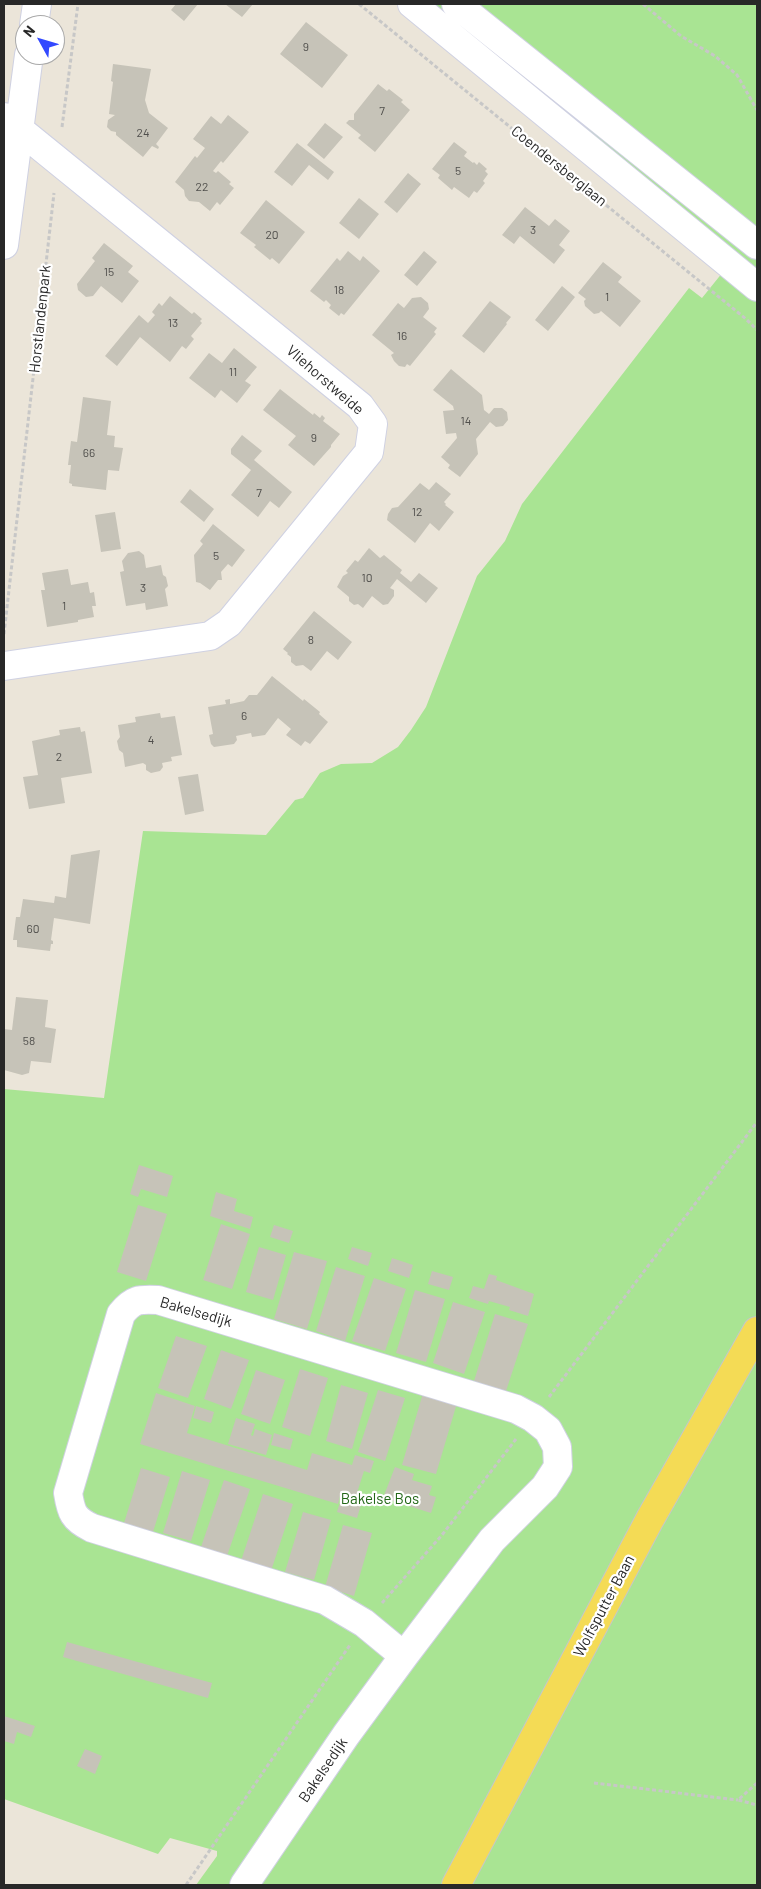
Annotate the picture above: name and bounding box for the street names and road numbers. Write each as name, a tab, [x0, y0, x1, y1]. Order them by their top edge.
street label: Coendersberglaan	[507, 122, 611, 210]
street label: Horstlandenpark	[25, 264, 55, 374]
street label: Vliehorstweide	[283, 341, 367, 419]
street label: Bakelsedijk	[158, 1293, 234, 1331]
street label: Wolfsputter Baan	[570, 1552, 638, 1660]
street label: Bakelsedijk	[295, 1734, 351, 1806]

